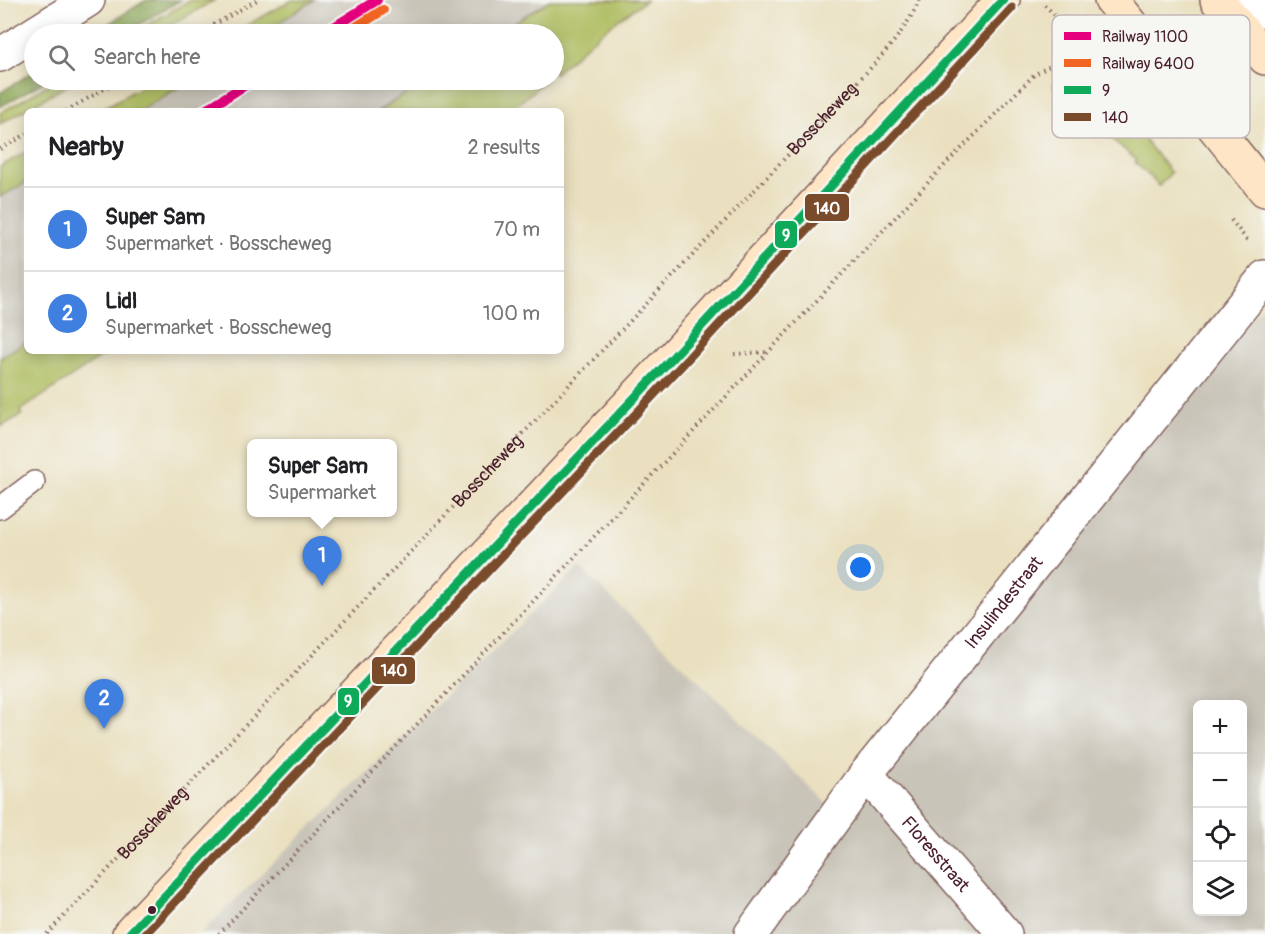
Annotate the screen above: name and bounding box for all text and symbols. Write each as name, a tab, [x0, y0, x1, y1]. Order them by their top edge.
legend	[1052, 15, 1250, 138]
search box	[24, 24, 564, 90]
text: Railway 1100	[1102, 27, 1188, 47]
icon: search	[45, 41, 78, 74]
text: Search here	[93, 43, 200, 71]
text: Railway 6400	[1102, 54, 1194, 74]
street label: Bosscheweg	[782, 78, 863, 161]
text: 9	[1102, 81, 1110, 101]
text: 140	[1102, 108, 1129, 128]
text: Nearby	[48, 131, 124, 163]
text: 2 results	[468, 135, 540, 160]
line badge: 140	[804, 193, 850, 222]
text: 140	[814, 199, 840, 219]
text: Super Sam	[105, 203, 205, 231]
text: 1	[64, 217, 71, 242]
text: 70 m	[494, 217, 540, 242]
line badge: 9	[774, 220, 798, 249]
text: 9	[782, 226, 790, 246]
text: Supermarket · Bosscheweg	[105, 231, 332, 256]
text: Lidl	[105, 287, 137, 315]
text: 2	[62, 301, 73, 326]
text: 100 m	[483, 301, 540, 326]
text: Supermarket · Bosscheweg	[105, 315, 332, 340]
street label: Bosscheweg	[448, 430, 528, 513]
popup	[247, 439, 397, 517]
text: Super Sam	[268, 452, 368, 480]
text: Supermarket	[268, 480, 376, 505]
pin: 1	[302, 536, 342, 586]
street label: Insulindestraat	[960, 551, 1049, 654]
your location	[846, 553, 875, 582]
line badge: 140	[371, 656, 416, 685]
text: 140	[381, 661, 407, 681]
pin: 2	[84, 680, 124, 729]
line badge: 9	[337, 687, 360, 716]
text: 9	[344, 692, 352, 712]
map controls	[1193, 700, 1247, 916]
button: +	[1193, 700, 1247, 754]
button: −	[1193, 754, 1247, 808]
street label: Bosscheweg	[113, 782, 193, 865]
button: locate	[1193, 808, 1247, 862]
street label: Floresstraat	[896, 812, 975, 898]
button: layers	[1193, 862, 1247, 916]
unlabelled marker	[146, 904, 158, 916]

